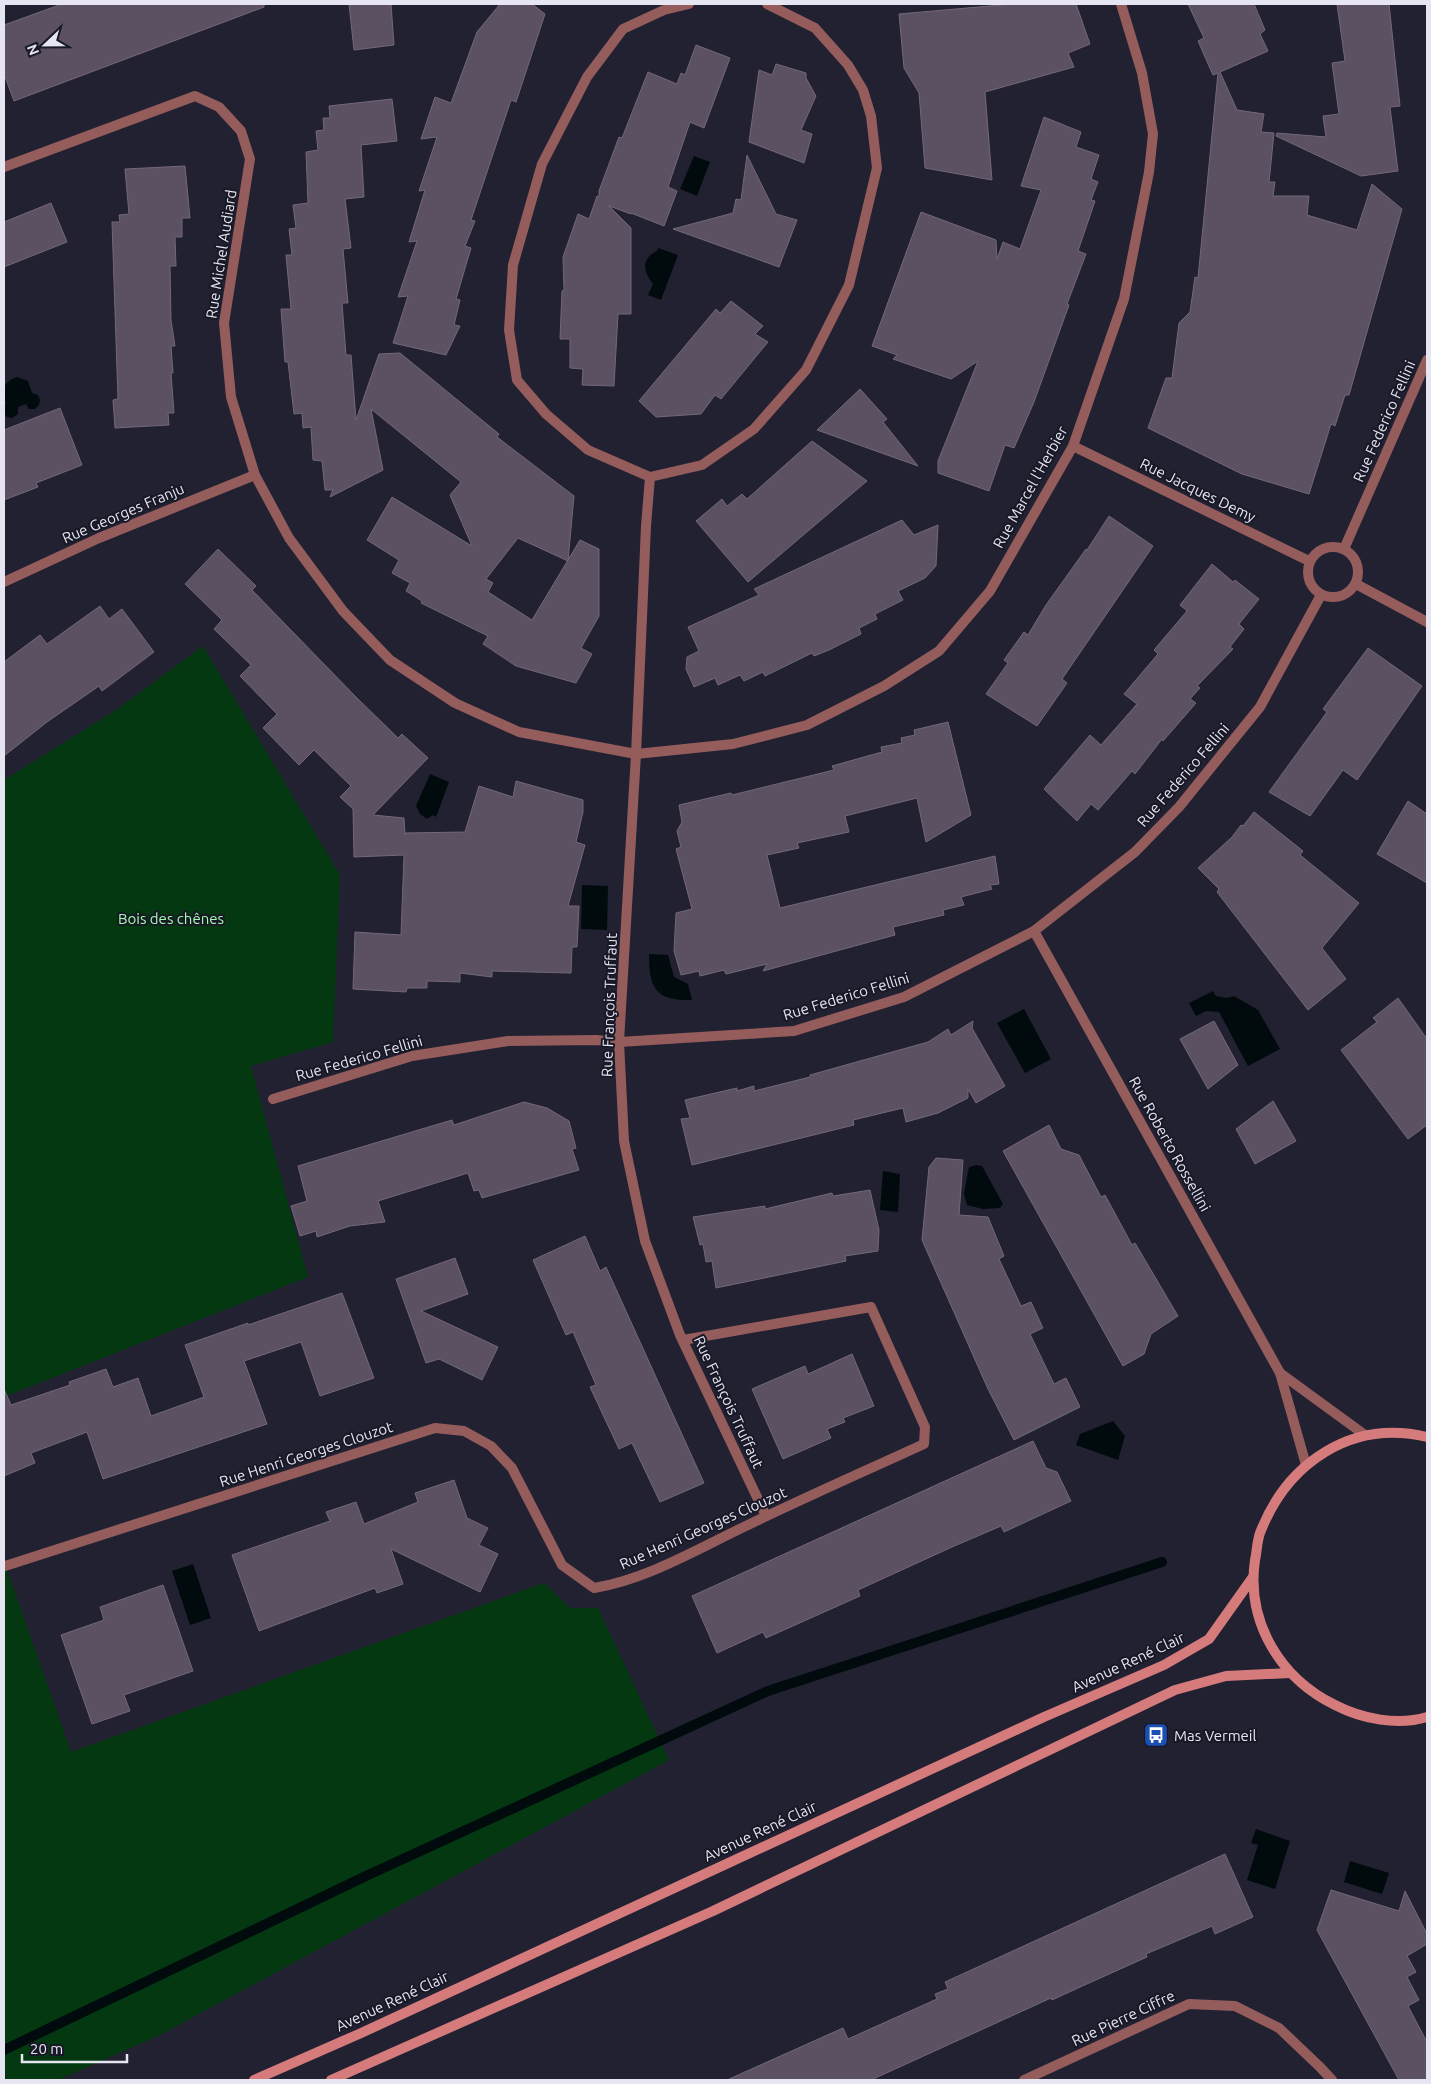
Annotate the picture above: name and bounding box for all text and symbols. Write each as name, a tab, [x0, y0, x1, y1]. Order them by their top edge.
north arrow	[20, 20, 70, 70]
text: N	[24, 42, 42, 58]
street label: Rue Michel Audiard	[202, 188, 240, 320]
street label: Rue Federico Fellini	[1350, 358, 1418, 484]
street label: Rue Marcel l'Herbier	[989, 423, 1071, 551]
street label: Rue Jacques Demy	[1138, 455, 1258, 525]
street label: Rue Georges Franju	[59, 480, 187, 546]
street label: Rue Federico Fellini	[1134, 720, 1232, 830]
park label: Bois des chênes	[118, 910, 224, 927]
street label: Rue François Truffaut	[598, 933, 620, 1077]
street label: Rue Federico Fellini	[781, 969, 911, 1023]
street label: Rue Federico Fellini	[294, 1032, 424, 1084]
street label: Rue Roberto Rossellini	[1126, 1074, 1214, 1214]
street label: Rue François Truffaut	[691, 1333, 767, 1471]
street label: Rue Henri Georges Clouzot	[217, 1418, 395, 1490]
street label: Rue Henri Georges Clouzot	[617, 1483, 789, 1573]
street label: Avenue René Clair	[1069, 1628, 1187, 1695]
bus stop icon: Mas Vermeil	[1143, 1722, 1169, 1748]
place label: Mas Vermeil	[1174, 1727, 1257, 1744]
street label: Avenue René Clair	[701, 1797, 819, 1864]
street label: Avenue René Clair	[333, 1967, 451, 2034]
street label: Rue Pierre Ciffre	[1069, 1987, 1177, 2049]
scale bar	[22, 2032, 128, 2064]
text: 20 m	[30, 2040, 63, 2057]

